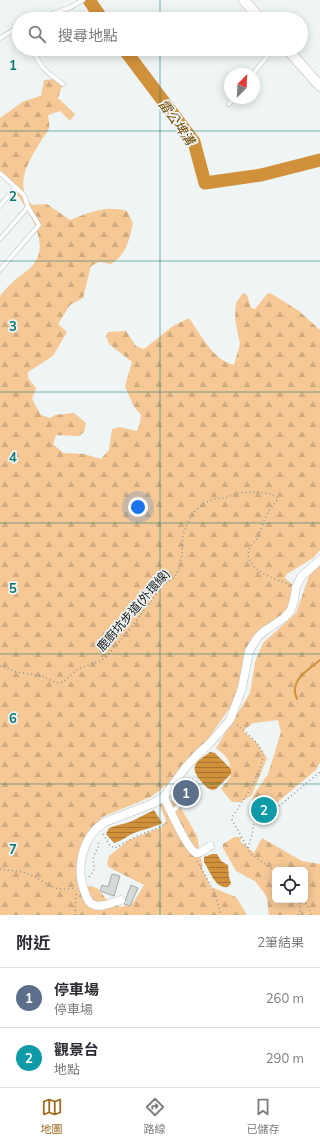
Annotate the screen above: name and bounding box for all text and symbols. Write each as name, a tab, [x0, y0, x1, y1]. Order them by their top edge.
search box	[12, 12, 308, 56]
icon: search	[26, 23, 48, 45]
text: 搜尋地點	[58, 26, 118, 45]
text: 1	[9, 57, 17, 73]
north arrow	[224, 68, 260, 104]
water label: 雷公埤溝	[156, 96, 200, 150]
text: 2	[9, 188, 17, 204]
text: 3	[9, 318, 17, 334]
text: 4	[9, 449, 17, 465]
your location	[128, 497, 148, 517]
street label: 鹿廚坑步道(外環線)	[93, 566, 173, 654]
text: 5	[9, 580, 17, 596]
text: 6	[9, 710, 17, 726]
pin: 1	[173, 778, 199, 808]
pin: 2	[251, 795, 277, 825]
text: 7	[9, 841, 17, 857]
map controls	[272, 867, 308, 903]
button: locate	[272, 867, 308, 903]
text: 附近	[16, 932, 50, 953]
text: 2筆結果	[257, 934, 304, 950]
text: 停車場	[54, 980, 99, 999]
text: 1	[25, 990, 33, 1006]
text: 260 m	[266, 990, 304, 1006]
text: 停車場	[54, 1001, 93, 1017]
text: 觀景台	[54, 1040, 99, 1059]
text: 2	[25, 1050, 33, 1066]
text: 290 m	[266, 1050, 304, 1066]
text: 地點	[54, 1061, 80, 1077]
tab: 地圖	[41, 1096, 63, 1136]
tab: 路線	[144, 1096, 166, 1136]
tab: 已儲存	[247, 1096, 280, 1136]

